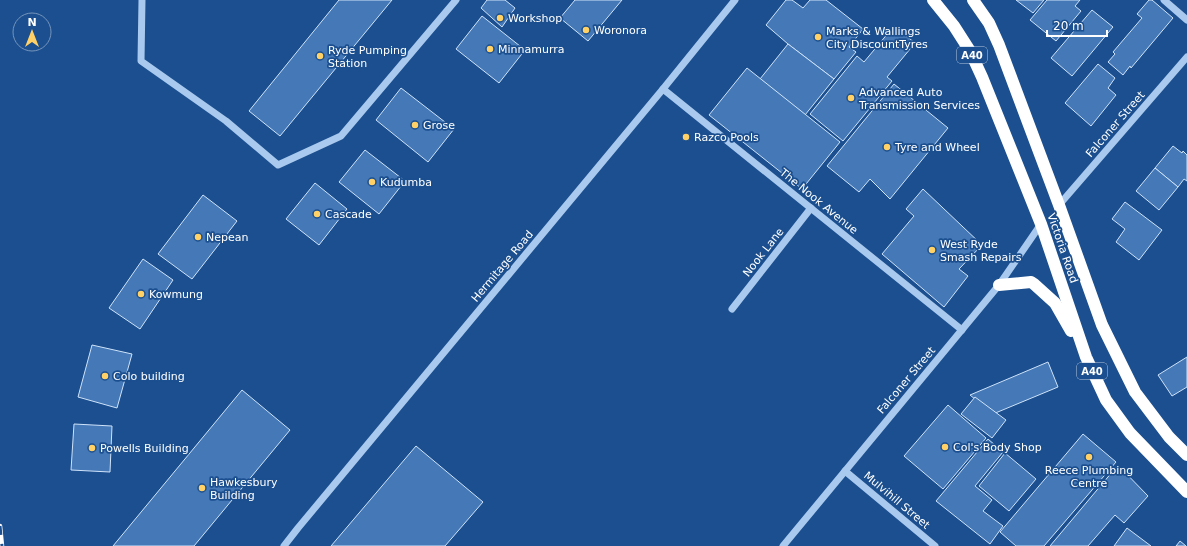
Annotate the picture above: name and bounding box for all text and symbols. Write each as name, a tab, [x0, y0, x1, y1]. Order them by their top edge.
north arrow	[12, 12, 52, 52]
place label: Workshop	[508, 12, 562, 25]
scale bar	[1047, 12, 1107, 38]
marker: Workshop	[495, 13, 505, 23]
text: N	[27, 16, 37, 29]
text: 20 m	[1053, 19, 1084, 33]
place label: Woronora	[594, 24, 647, 37]
marker: Woronora	[581, 25, 591, 35]
place label: Marks & Wallings City DiscountTyres	[826, 25, 928, 51]
marker: Marks & Wallings City DiscountTyres	[813, 32, 823, 42]
place label: Minnamurra	[498, 43, 565, 56]
place label: Ryde Pumping Station	[328, 44, 407, 70]
marker: Minnamurra	[485, 44, 495, 54]
road number: A40	[957, 47, 987, 63]
marker: Ryde Pumping Station	[315, 51, 325, 61]
place label: Advanced Auto Transmission Services	[858, 86, 980, 112]
street label: Falconer Street	[1083, 88, 1148, 160]
marker: Advanced Auto Transmission Services	[846, 93, 856, 103]
place label: Grose	[423, 119, 455, 132]
marker: Grose	[410, 120, 420, 130]
place label: Razco Pools	[694, 131, 759, 144]
marker: Razco Pools	[681, 132, 691, 142]
place label: Tyre and Wheel	[894, 141, 980, 154]
marker: Tyre and Wheel	[882, 142, 892, 152]
street label: The Nook Avenue	[776, 165, 860, 237]
place label: Kudumba	[380, 176, 432, 189]
marker: Kudumba	[367, 177, 377, 187]
place label: Cascade	[325, 208, 372, 221]
marker: Cascade	[312, 209, 322, 219]
street label: Victoria Road	[1045, 212, 1081, 285]
street label: Nook Lane	[740, 225, 787, 279]
street label: Hermitage Road	[469, 228, 536, 305]
place label: Nepean	[206, 231, 248, 244]
marker: Nepean	[193, 232, 203, 242]
place label: West Ryde Smash Repairs	[940, 238, 1022, 264]
marker: West Ryde Smash Repairs	[927, 245, 937, 255]
place label: Kowmung	[149, 288, 203, 301]
marker: Kowmung	[136, 289, 146, 299]
street label: Falconer Street	[875, 344, 939, 416]
road number: A40	[1077, 363, 1107, 379]
place label: Colo building	[113, 370, 185, 383]
marker: Colo building	[100, 371, 110, 381]
place label: Col's Body Shop	[953, 441, 1042, 454]
place label: Powells Building	[100, 442, 189, 455]
marker: Col's Body Shop	[940, 442, 950, 452]
marker: Powells Building	[87, 443, 97, 453]
marker: Reece Plumbing Centre	[1084, 452, 1094, 462]
place label: Reece Plumbing Centre	[1045, 464, 1133, 490]
street label: Mulvihill Street	[861, 469, 933, 532]
place label: Hawkesbury Building	[210, 476, 278, 502]
marker: Hawkesbury Building	[197, 483, 207, 493]

